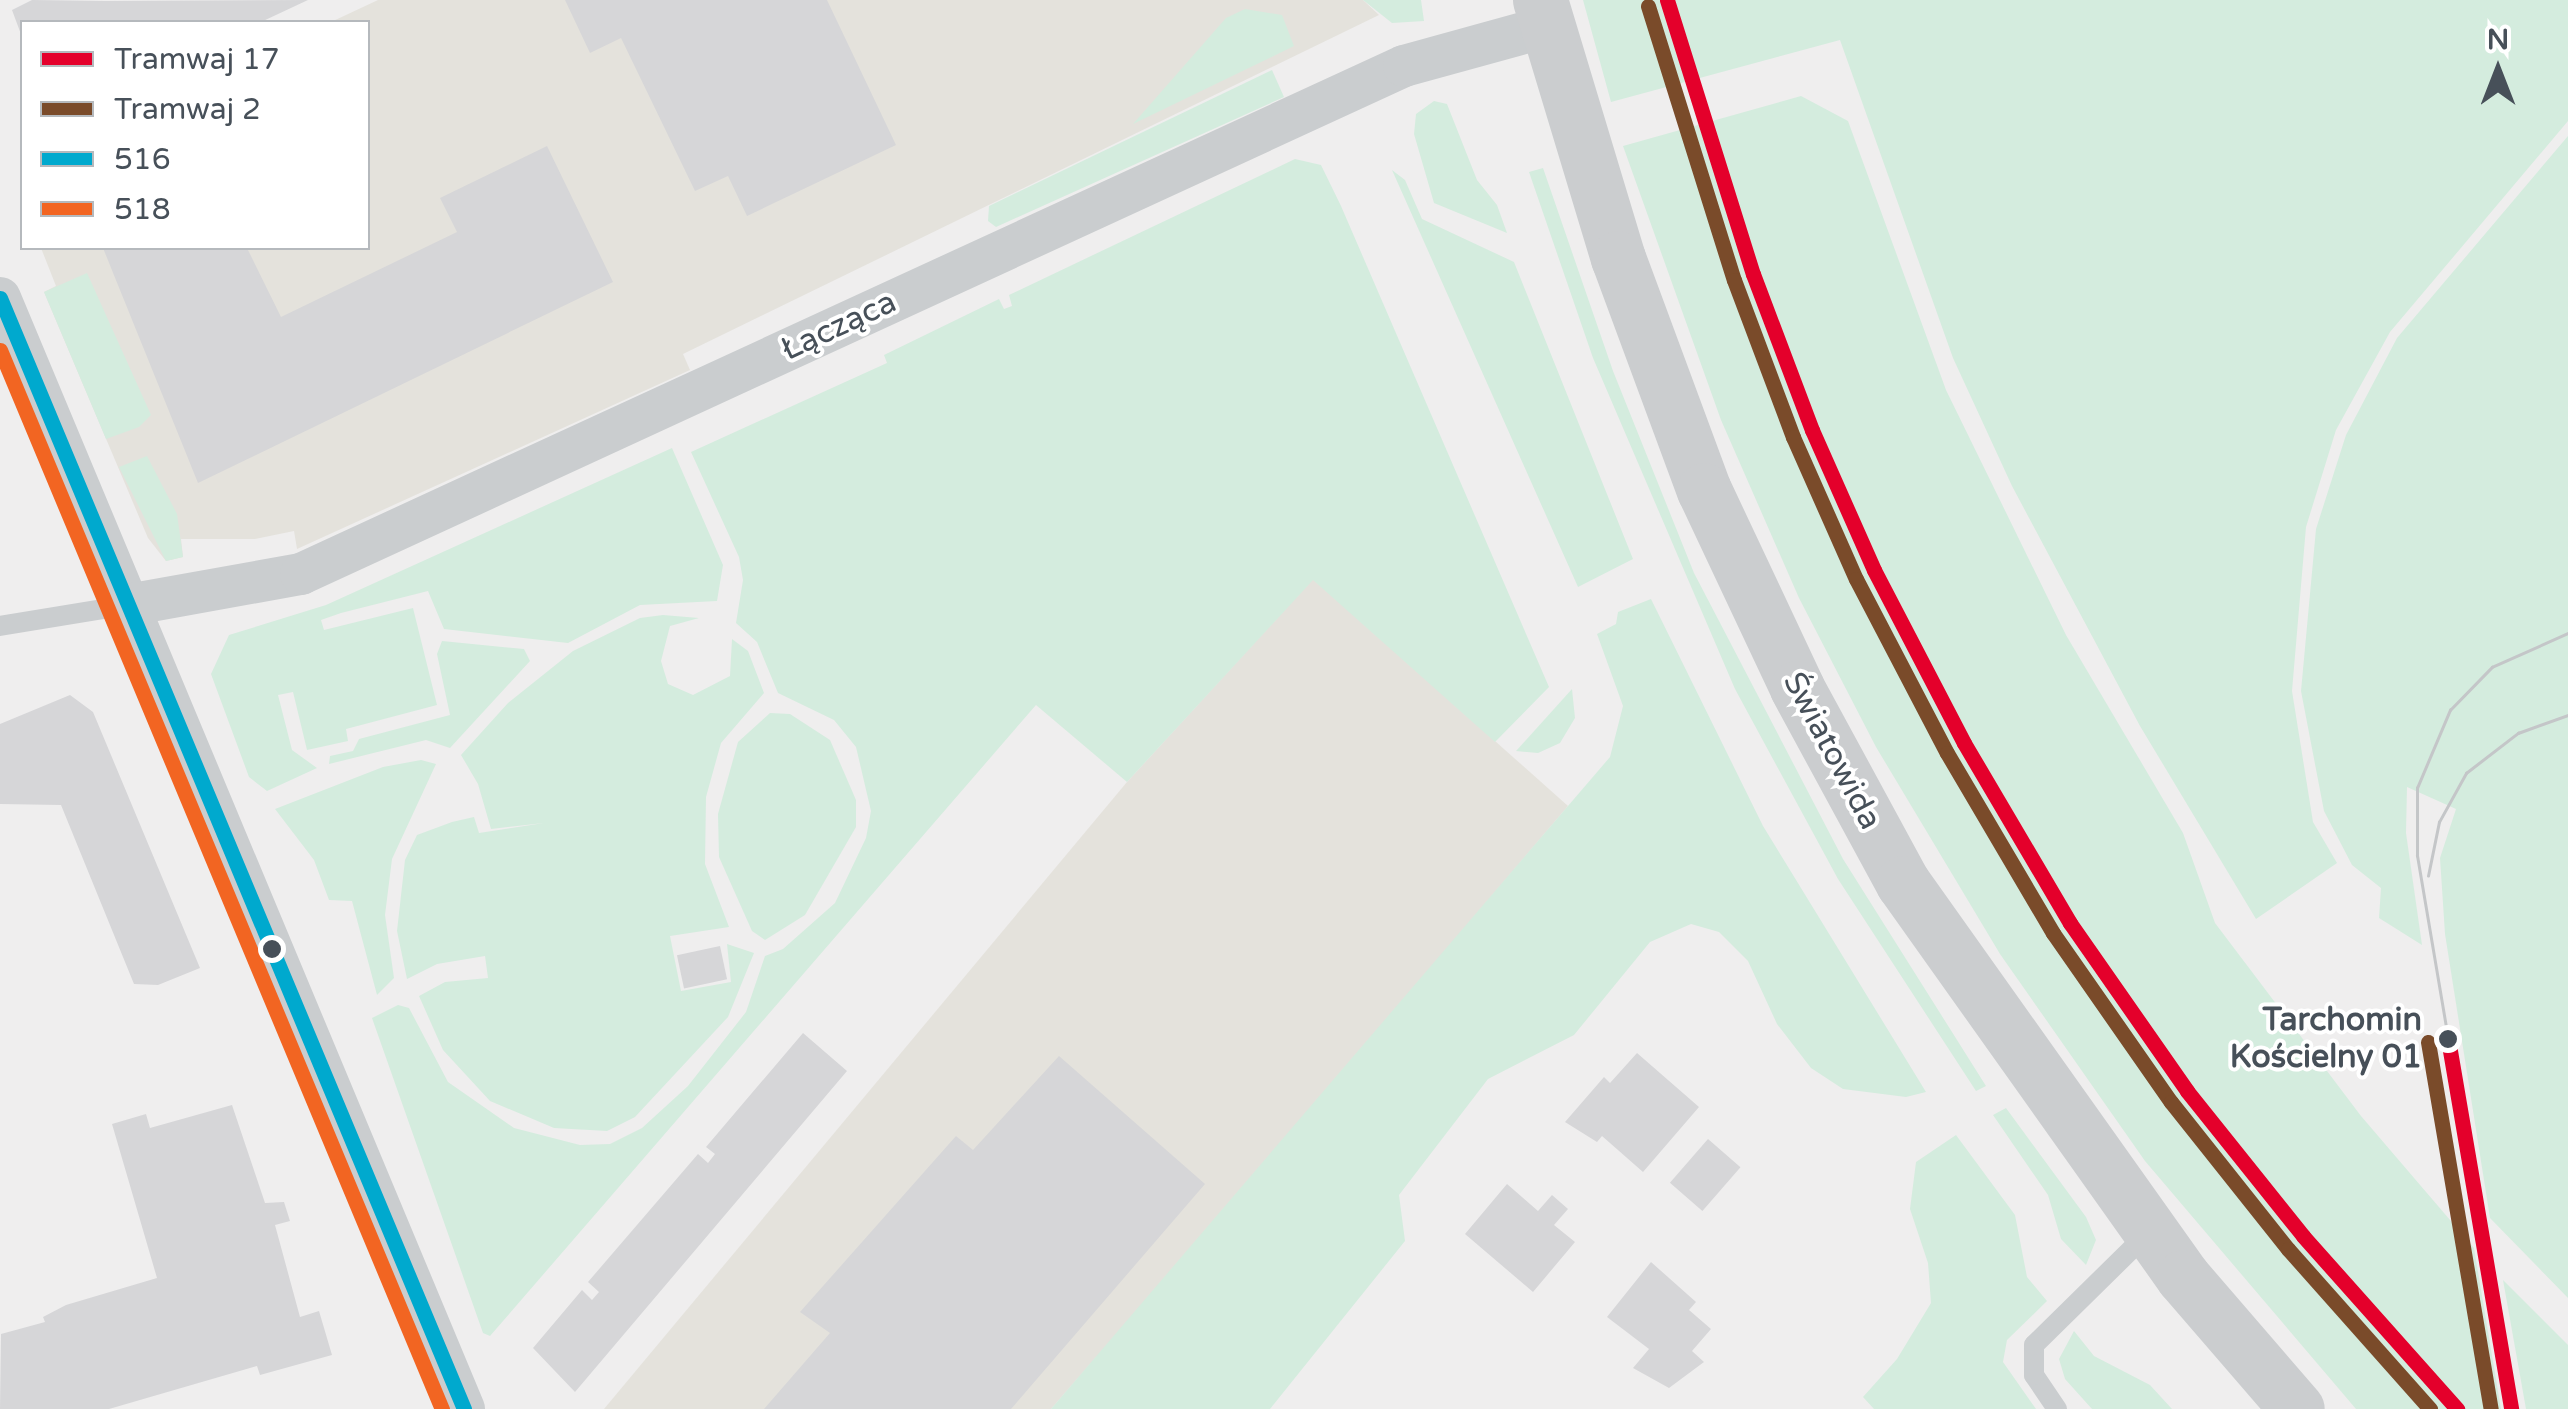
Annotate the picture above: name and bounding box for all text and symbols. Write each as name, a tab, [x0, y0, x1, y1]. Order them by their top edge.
legend	[20, 20, 370, 250]
north arrow	[2448, 20, 2548, 120]
text: N	[2487, 23, 2509, 57]
text: Tramwaj 17	[114, 41, 280, 78]
text: Tramwaj 2	[114, 91, 261, 128]
text: 516	[114, 141, 171, 178]
text: 518	[114, 191, 171, 228]
street label: Łącząca	[776, 283, 902, 369]
street label: Światowida	[1775, 666, 1889, 836]
unlabelled marker	[262, 939, 282, 959]
place label: Tarchomin Kościelny 01	[2230, 1002, 2422, 1077]
marker: Tarchomin Kościelny 01	[2431, 1022, 2465, 1056]

